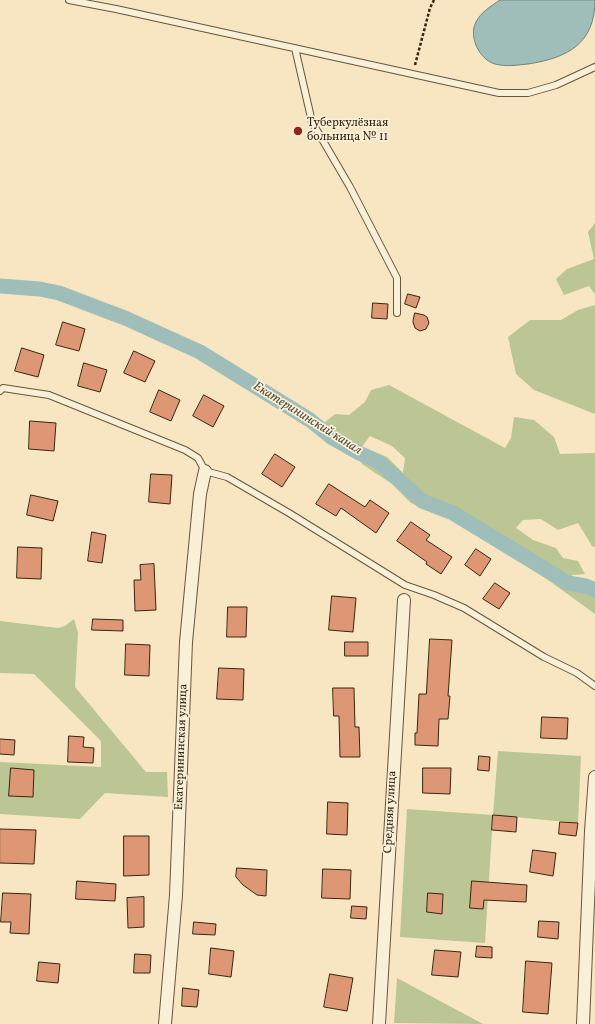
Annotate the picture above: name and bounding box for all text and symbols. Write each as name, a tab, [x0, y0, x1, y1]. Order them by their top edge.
place label: Туберкулёзная больница № 11	[307, 117, 388, 145]
marker: Туберкулёзная больница № 11	[292, 125, 304, 137]
water label: Екатерининский канал	[250, 379, 364, 459]
street label: Екатерининская улица	[173, 683, 191, 811]
street label: Средняя улица	[382, 770, 400, 854]

